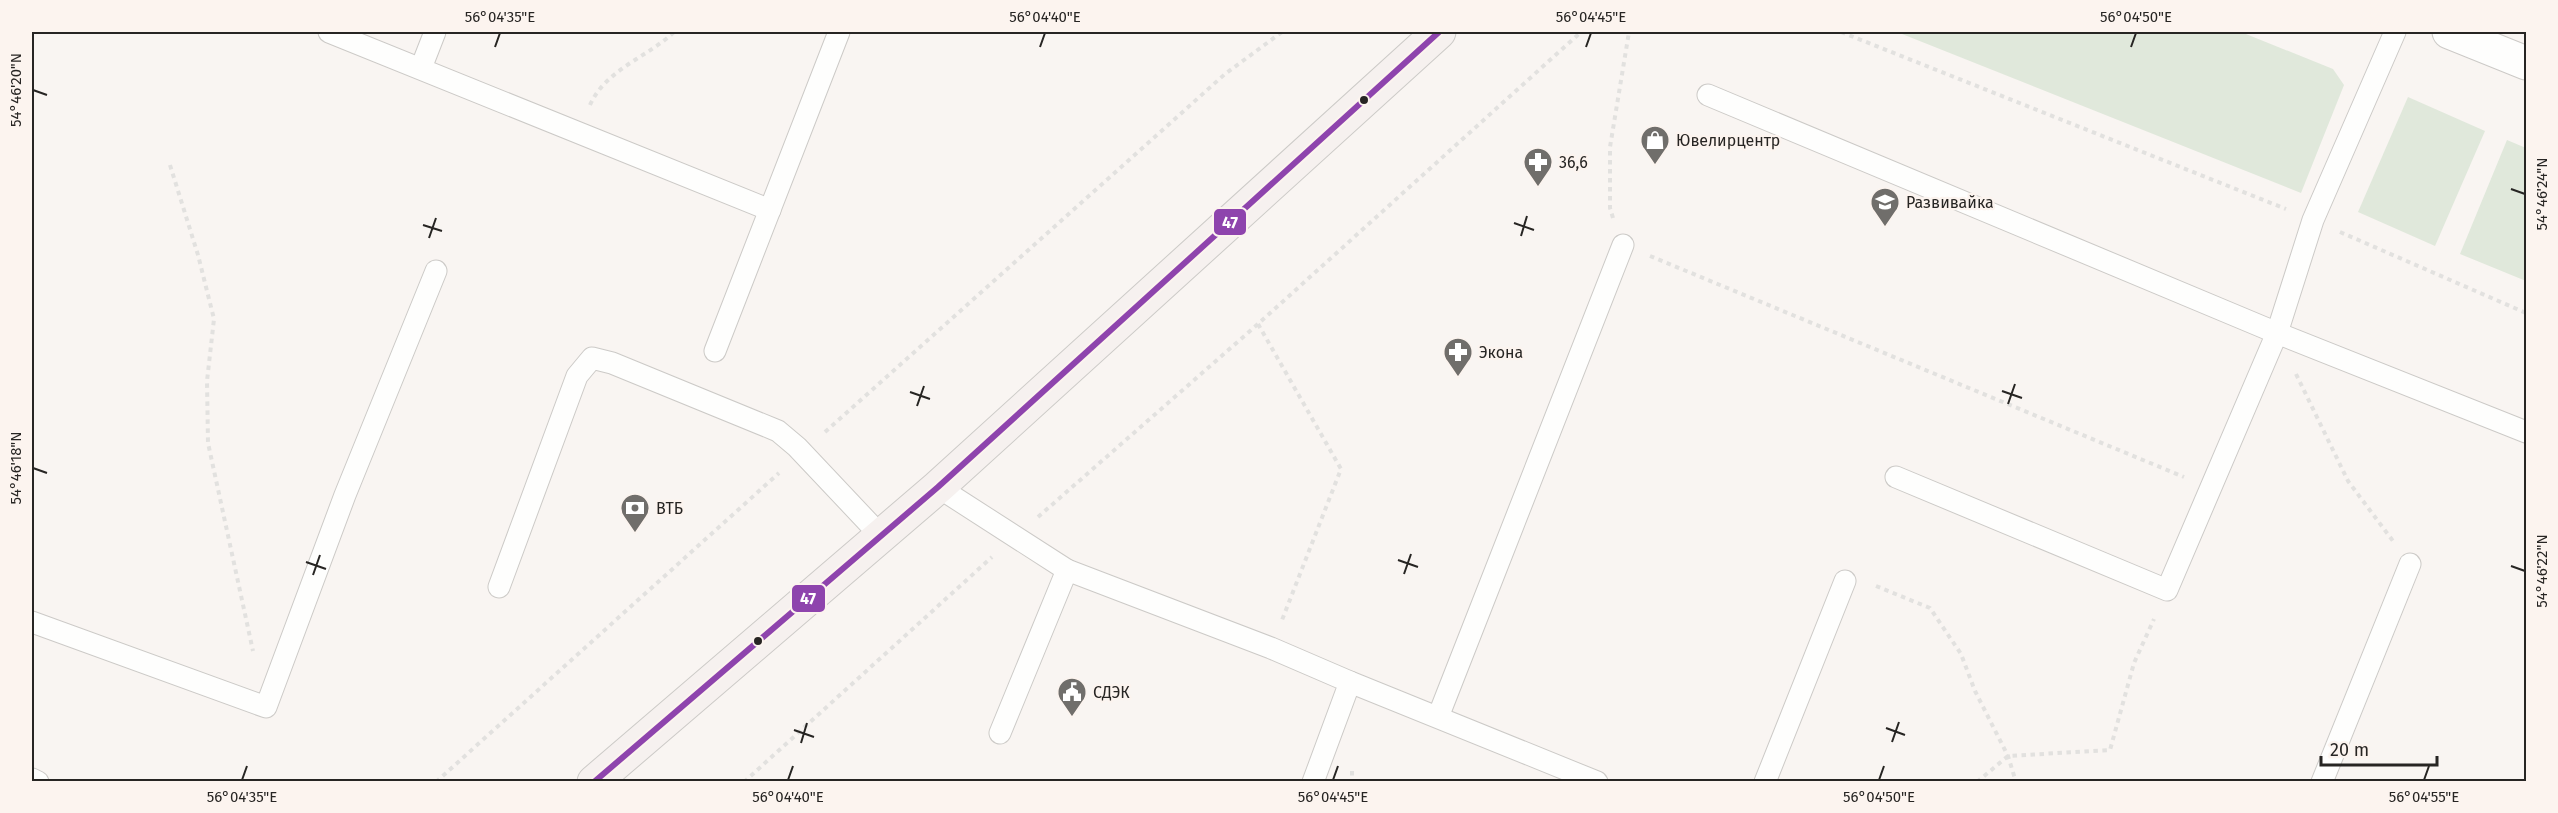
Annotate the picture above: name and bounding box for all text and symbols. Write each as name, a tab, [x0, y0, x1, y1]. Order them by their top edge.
text: 56°04'35"E	[465, 8, 535, 26]
text: 56°04'40"E	[1009, 8, 1081, 26]
text: 56°04'45"E	[1556, 8, 1626, 26]
text: 56°04'50"E	[2100, 8, 2172, 26]
text: 54°46'20"N	[7, 53, 25, 127]
unlabelled marker	[1358, 94, 1370, 106]
shop icon: Ювелирцентр	[1639, 124, 1671, 166]
place label: Ювелирцентр	[1676, 131, 1780, 150]
pharmacy icon: 36,6	[1522, 146, 1554, 188]
place label: 36,6	[1559, 153, 1588, 172]
text: 54°46'24"N	[2533, 158, 2551, 230]
school or university icon: Развивайка	[1869, 186, 1901, 228]
place label: Развивайка	[1906, 193, 1994, 212]
line badge: 47	[1213, 208, 1247, 236]
text: 47	[1222, 213, 1239, 232]
pharmacy icon: Экона	[1442, 336, 1474, 378]
place label: Экона	[1479, 343, 1523, 362]
text: 54°46'18"N	[7, 431, 25, 505]
bank icon: ВТБ	[619, 492, 651, 534]
place label: ВТБ	[656, 499, 683, 518]
text: 54°46'22"N	[2533, 534, 2551, 608]
line badge: 47	[791, 584, 826, 613]
text: 47	[800, 589, 817, 608]
unlabelled marker	[752, 635, 764, 647]
public building icon: СДЭК	[1056, 676, 1088, 718]
place label: СДЭК	[1093, 683, 1130, 702]
scale bar	[2321, 729, 2436, 767]
text: 20 m	[2330, 739, 2369, 761]
text: 56°04'35"E	[207, 788, 277, 806]
text: 56°04'40"E	[752, 788, 824, 806]
text: 56°04'45"E	[1298, 788, 1368, 806]
text: 56°04'50"E	[1843, 788, 1915, 806]
text: 56°04'55"E	[2389, 788, 2459, 806]

